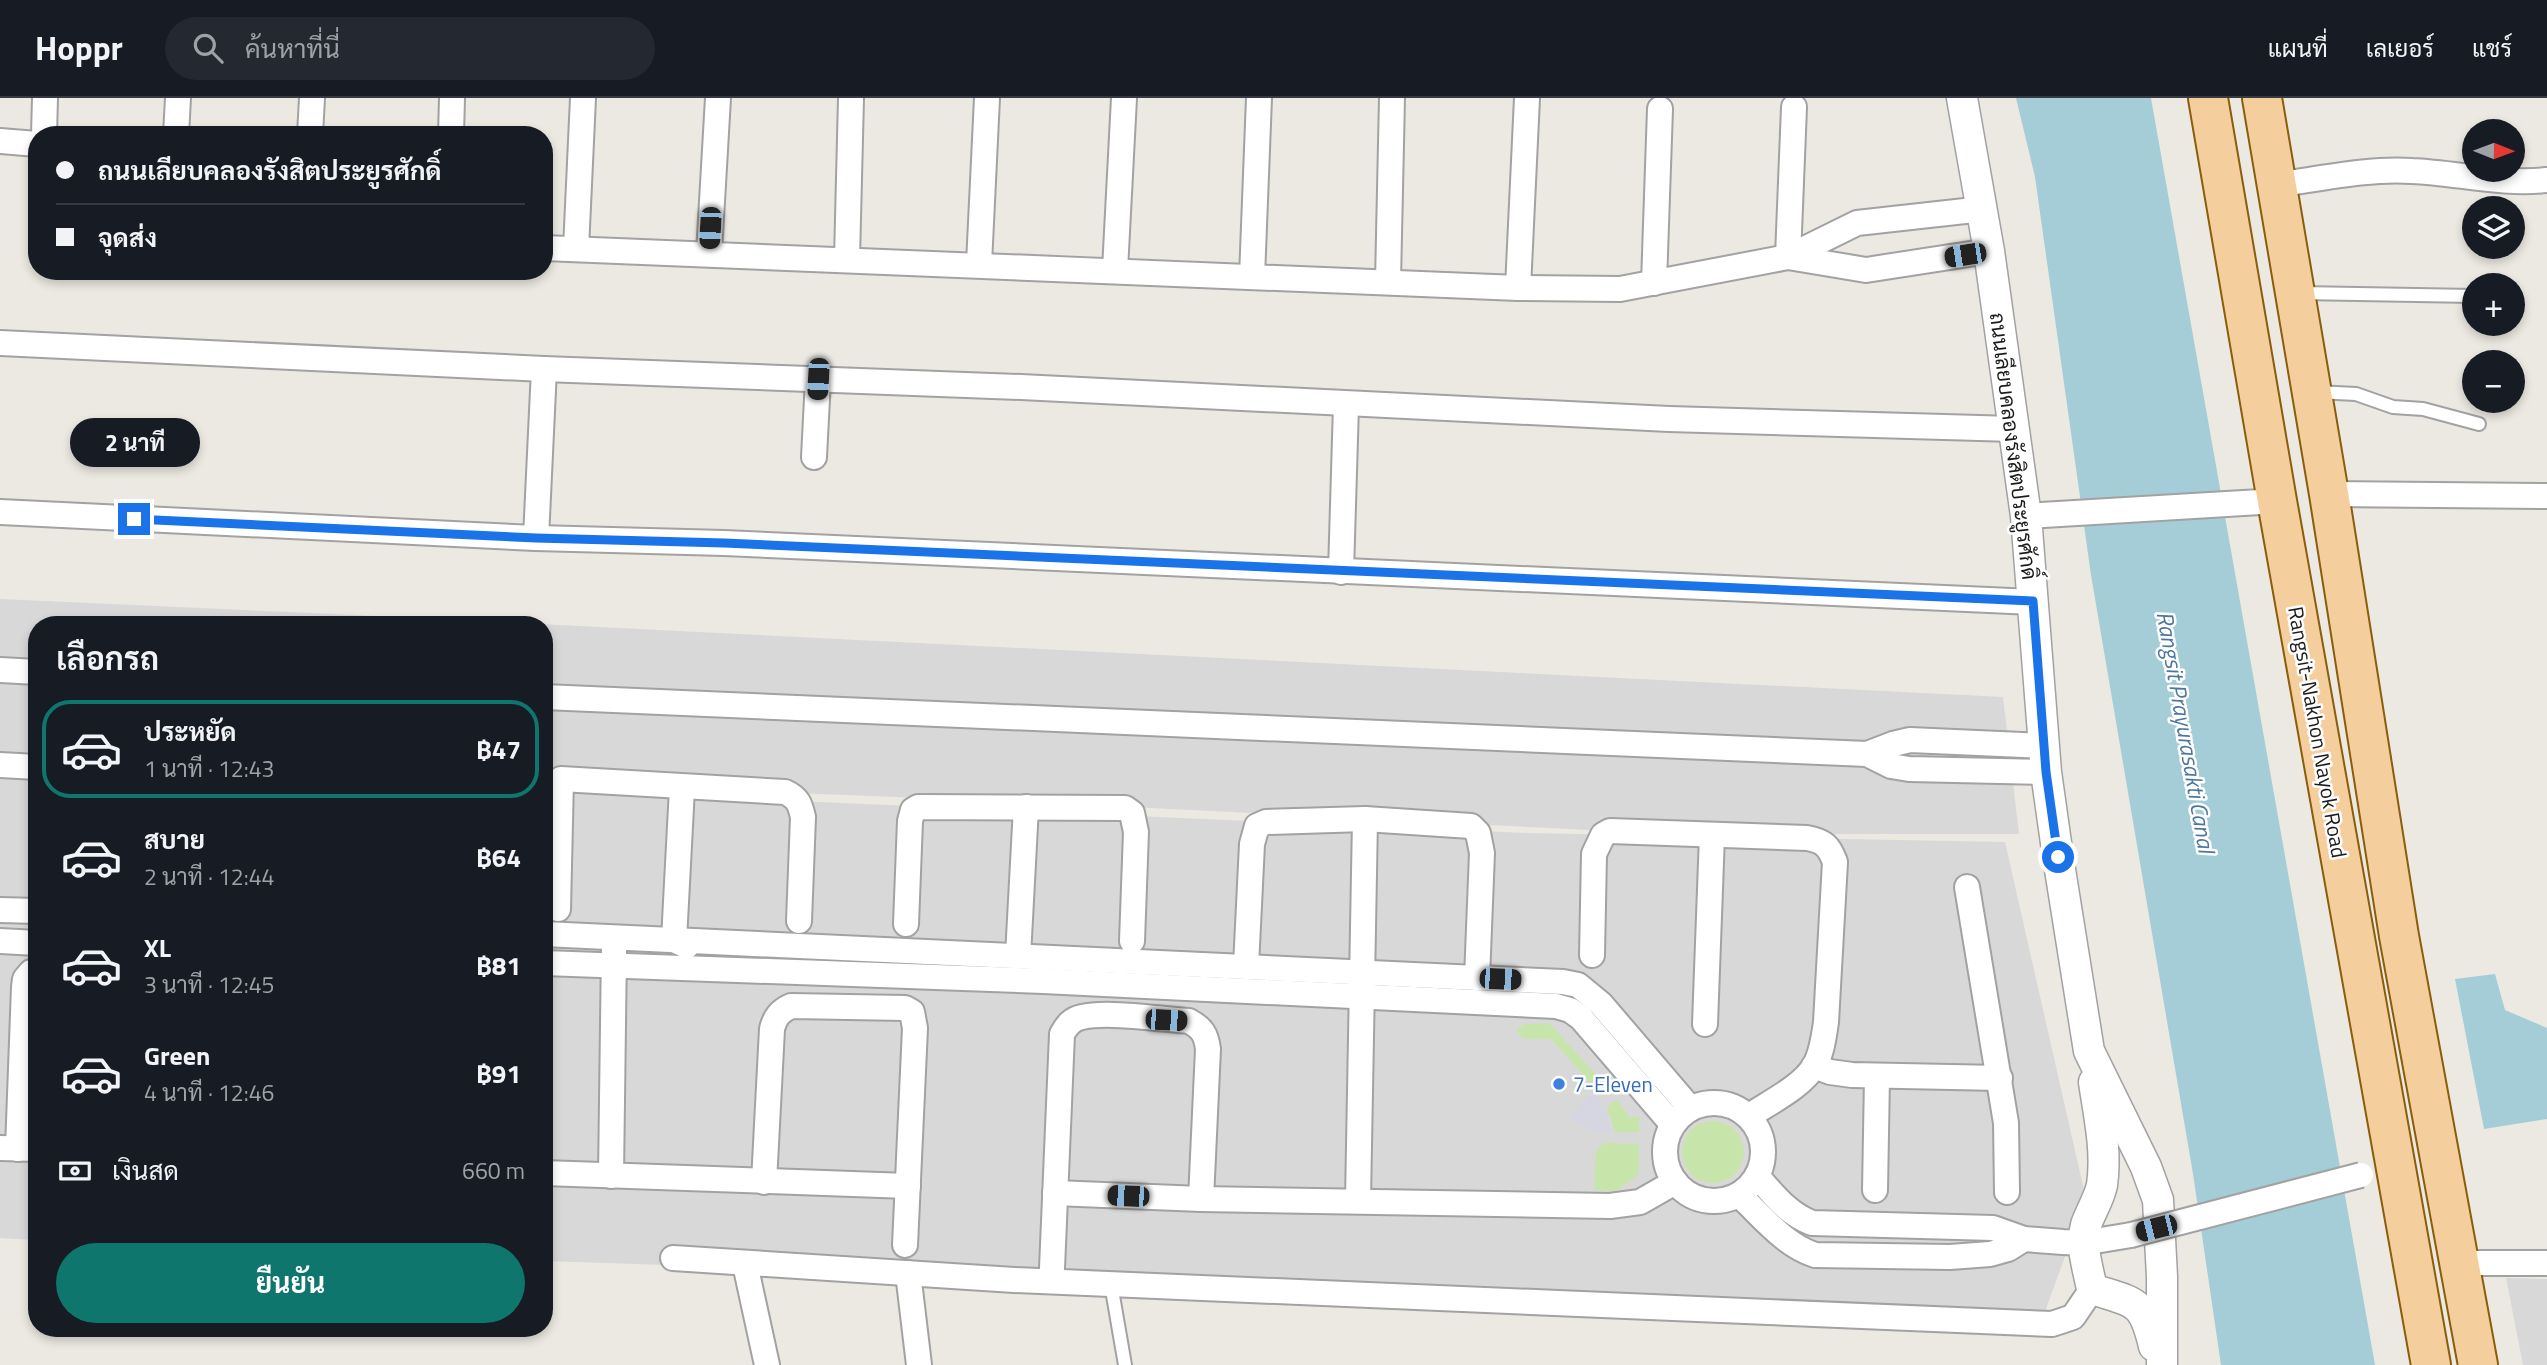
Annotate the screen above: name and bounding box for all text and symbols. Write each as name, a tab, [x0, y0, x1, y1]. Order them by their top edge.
search box	[165, 17, 655, 80]
text: Hoppr	[35, 23, 123, 73]
icon: search	[189, 29, 227, 67]
text: ค้นหาที่นี่	[245, 29, 340, 68]
text: แผนที่	[2268, 30, 2328, 66]
text: เลเยอร์	[2366, 30, 2434, 66]
text: แชร์	[2472, 30, 2512, 66]
north arrow	[2462, 119, 2525, 182]
map controls	[2462, 119, 2525, 413]
text: ถนนเลียบคลองรังสิตประยูรศักดิ์	[98, 151, 442, 190]
button: layers	[2462, 196, 2525, 259]
car	[699, 206, 722, 250]
text: จุดส่ง	[98, 218, 157, 257]
car	[1943, 241, 1988, 269]
button: +	[2462, 273, 2525, 336]
street label: ถนนเลียบคลองรังสิตประยูรศักดิ์	[1982, 310, 2049, 581]
button: −	[2462, 350, 2525, 413]
car	[807, 357, 830, 401]
callout: 2 นาที	[69, 418, 199, 466]
text: 2 นาที	[105, 425, 165, 460]
route end	[118, 503, 150, 535]
street label: Rangsit-Nakhon Nayok Road	[2280, 604, 2356, 860]
water label: Rangsit Prayurasakti Canal	[2148, 609, 2225, 858]
text: เลือกรถ	[56, 634, 159, 682]
text: ประหยัด	[144, 712, 237, 751]
icon: car	[60, 718, 123, 781]
text: ฿47	[476, 730, 521, 769]
text: 1 นาที · 12:43	[144, 751, 274, 786]
text: สบาย	[144, 820, 205, 859]
icon: car	[60, 826, 123, 889]
text: ฿64	[476, 838, 521, 877]
route start	[2042, 841, 2074, 873]
text: 2 นาที · 12:44	[144, 859, 274, 894]
text: XL	[144, 928, 171, 967]
icon: car	[60, 934, 123, 997]
text: ฿81	[476, 946, 521, 985]
text: 3 นาที · 12:45	[144, 967, 274, 1002]
car	[1479, 968, 1522, 990]
car	[1145, 1008, 1188, 1032]
text: Green	[144, 1036, 210, 1075]
icon: car	[60, 1042, 123, 1105]
text: ฿91	[476, 1054, 521, 1093]
place label: 7-Eleven	[1573, 1068, 1653, 1100]
text: 4 นาที · 12:46	[144, 1075, 274, 1110]
marker: 7-Eleven	[1551, 1076, 1567, 1092]
text: เงินสด	[112, 1151, 179, 1190]
icon: cash	[56, 1152, 94, 1190]
text: 660 m	[462, 1153, 525, 1188]
car	[1107, 1185, 1150, 1207]
car	[2134, 1213, 2179, 1243]
button: ยืนยัน	[56, 1243, 525, 1323]

